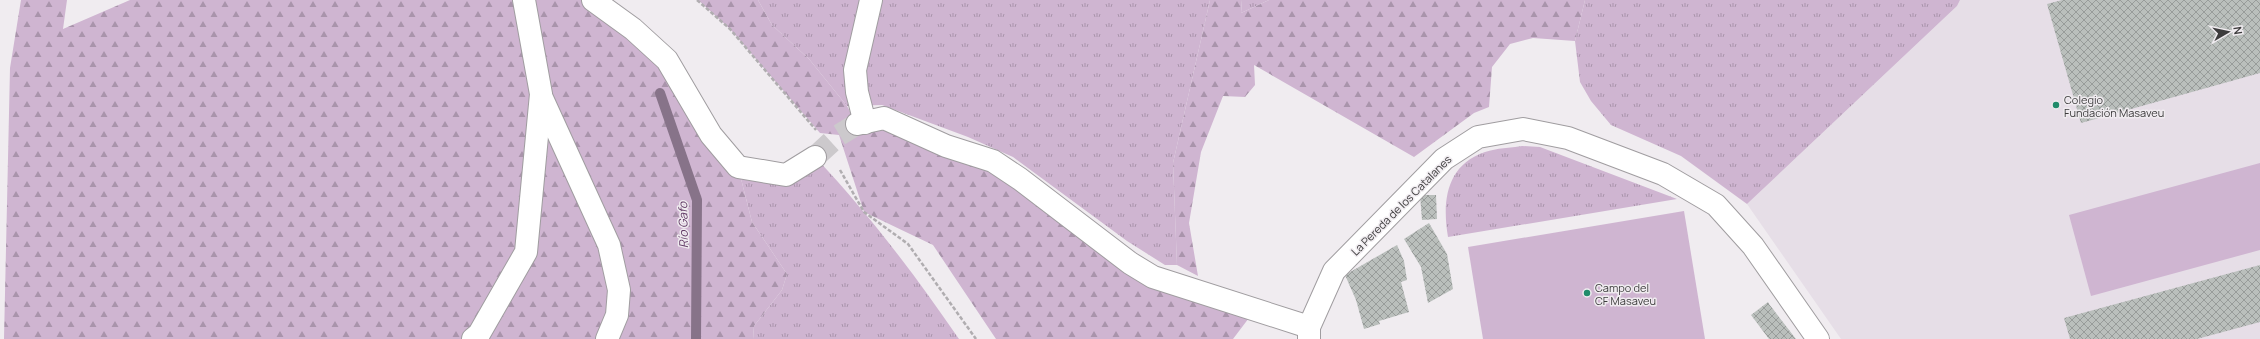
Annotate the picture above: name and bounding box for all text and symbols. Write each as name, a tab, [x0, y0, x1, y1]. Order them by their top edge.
north arrow	[2208, 12, 2248, 52]
text: N	[2230, 25, 2246, 36]
place label: Colegio Fundación Masaveu	[2064, 92, 2164, 120]
marker: Colegio Fundación Masaveu	[2051, 100, 2061, 110]
street label: La Pereda de los Catalanes	[1348, 151, 1455, 258]
water label: Río Gafo	[674, 201, 692, 248]
place label: Campo del CF Masaveu	[1595, 280, 1656, 308]
marker: Campo del CF Masaveu	[1582, 288, 1592, 298]

